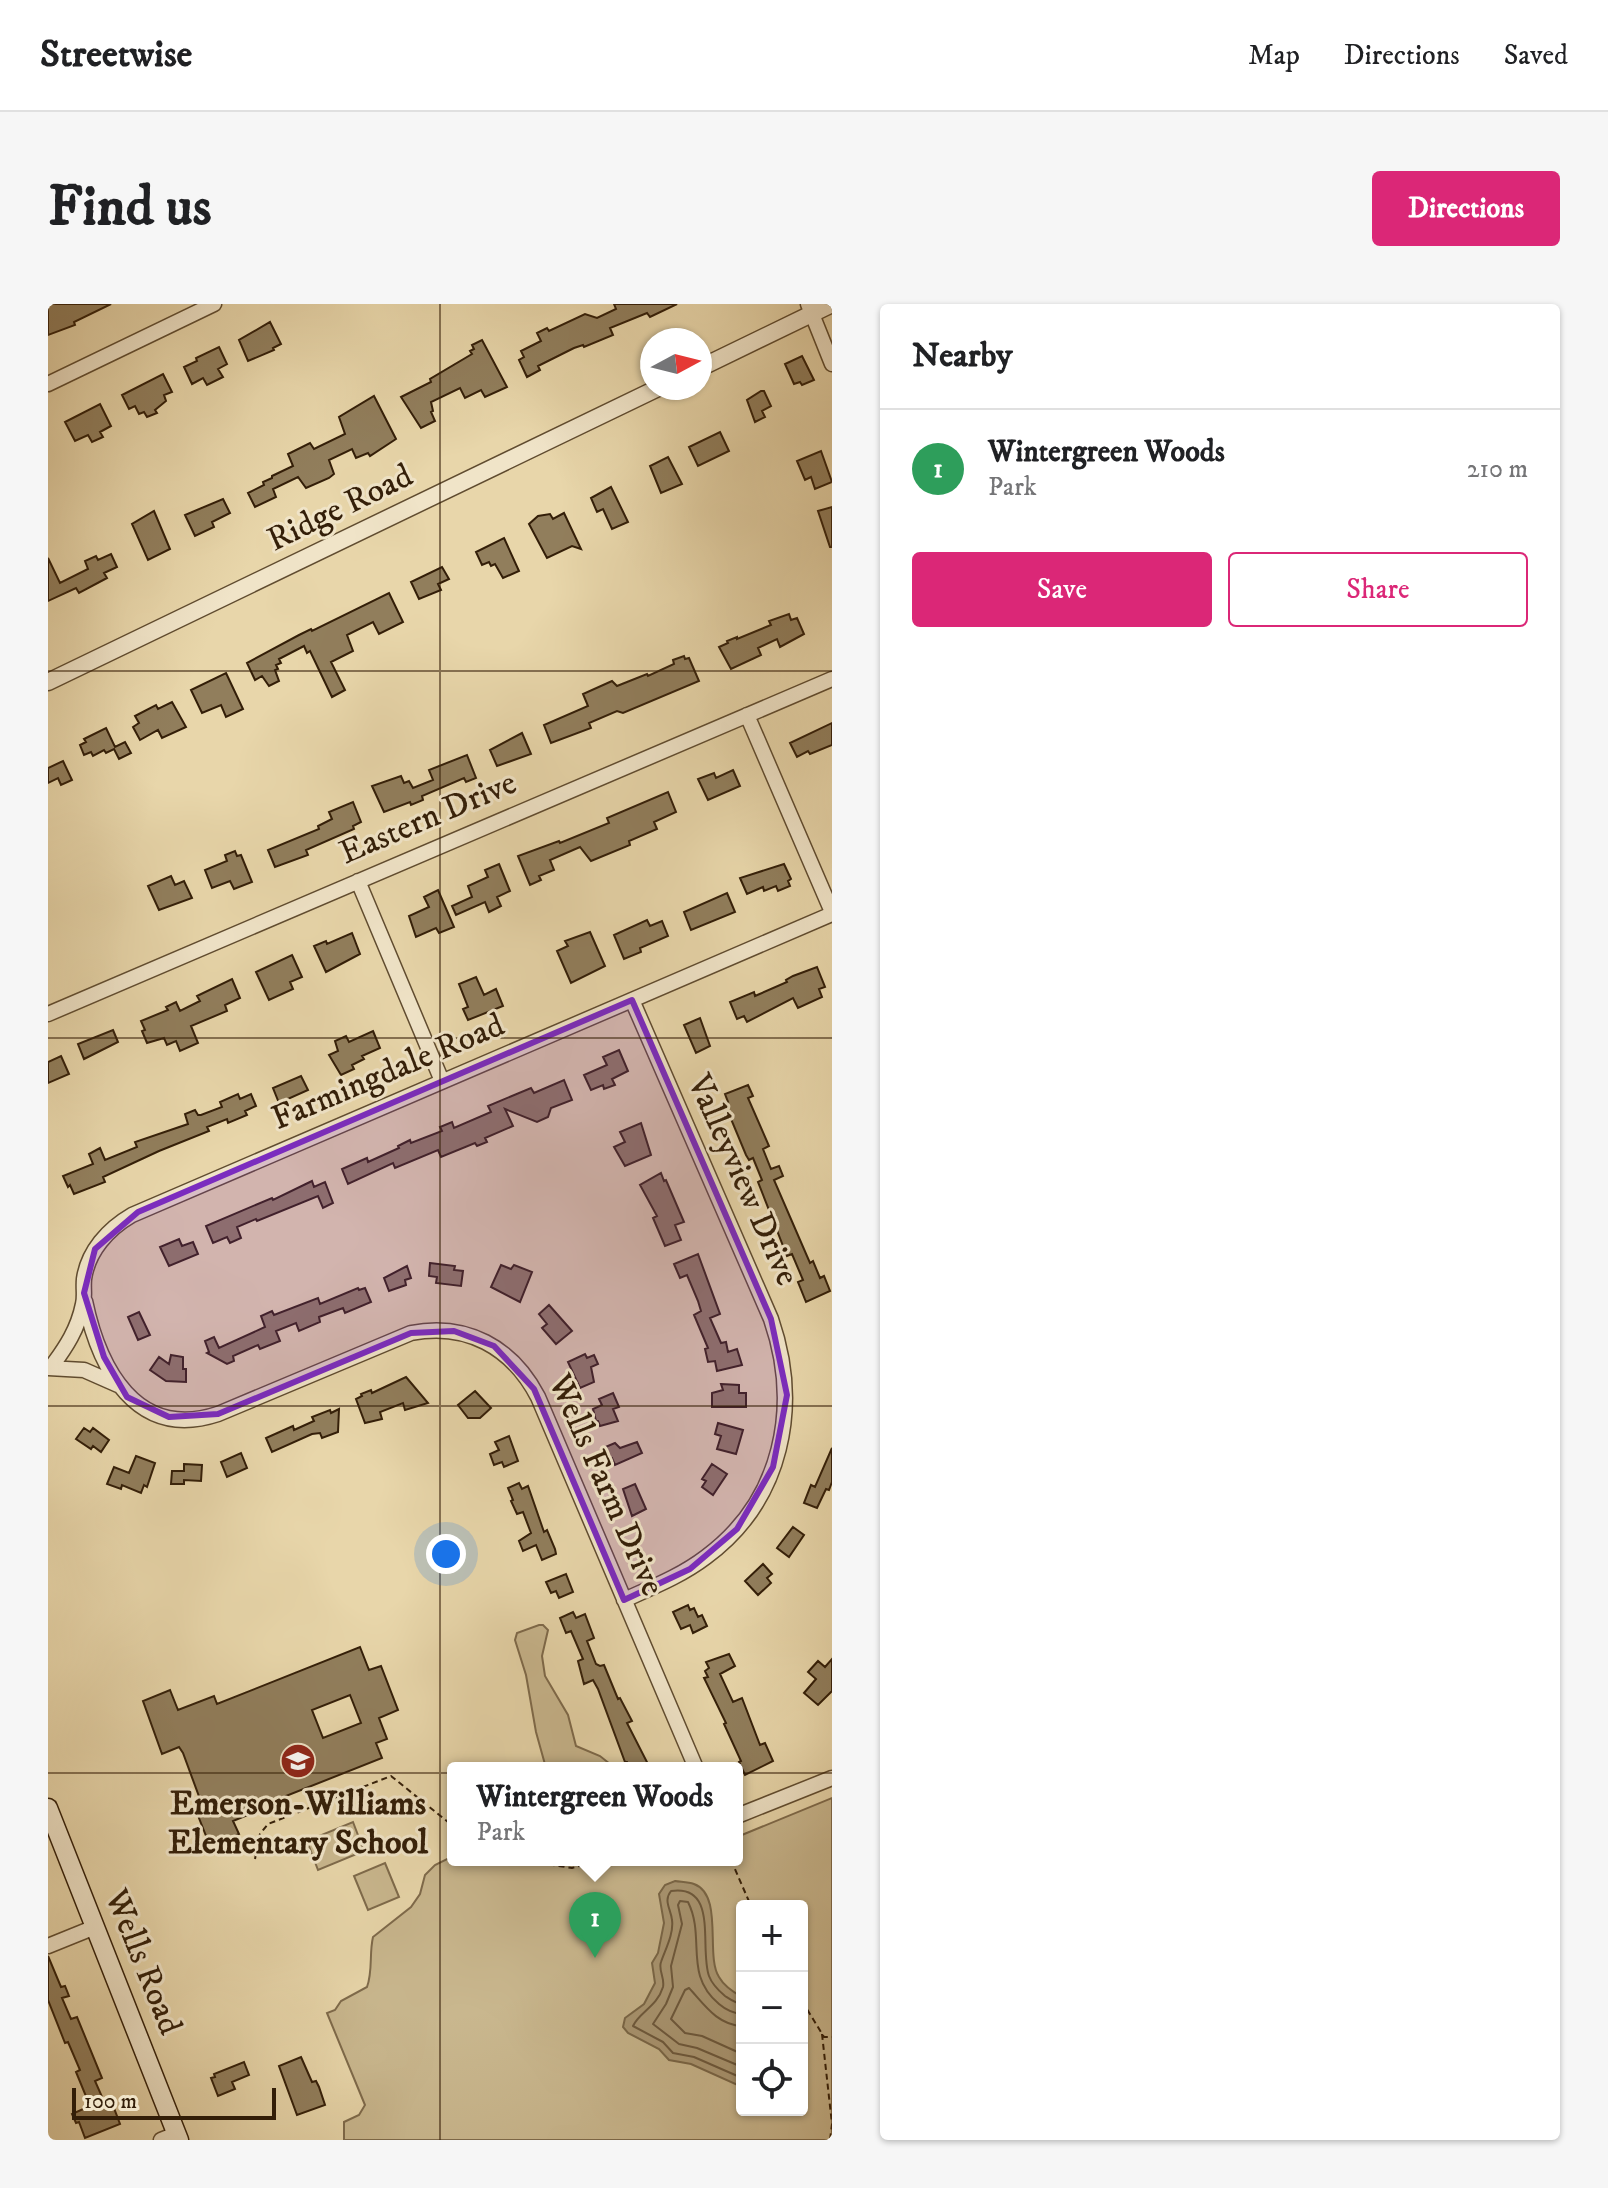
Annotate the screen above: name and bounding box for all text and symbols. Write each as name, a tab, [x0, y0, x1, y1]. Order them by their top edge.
text: Streetwise	[40, 31, 192, 79]
text: Map	[1248, 38, 1300, 73]
text: Directions	[1344, 38, 1460, 73]
text: Saved	[1504, 38, 1568, 73]
button: Directions	[1372, 171, 1560, 246]
text: Find us	[48, 173, 212, 243]
north arrow	[640, 328, 712, 400]
text: Nearby	[912, 335, 1013, 377]
text: Wintergreen Woods	[988, 434, 1225, 471]
text: 1	[933, 453, 943, 486]
text: 210 m	[1467, 453, 1528, 486]
street label: Ridge Road	[260, 455, 420, 561]
text: Park	[988, 471, 1037, 504]
button: Save	[912, 552, 1212, 627]
button: Share	[1228, 552, 1528, 627]
street label: Eastern Drive	[333, 762, 523, 874]
street label: Farmingdale Road	[265, 1004, 511, 1140]
street label: Valleyview Drive	[677, 1067, 808, 1292]
street label: Wells Farm Drive	[538, 1367, 674, 1602]
your location	[426, 1534, 466, 1574]
school or university icon: Emerson-Williams Elementary School	[279, 1742, 317, 1780]
popup	[447, 1762, 743, 1866]
text: Wintergreen Woods	[477, 1779, 713, 1816]
place label: Emerson-Williams Elementary School	[168, 1783, 429, 1864]
text: Park	[477, 1816, 525, 1849]
street label: Wells Road	[94, 1882, 191, 2041]
pin: 1	[569, 1892, 621, 1958]
map controls	[736, 1900, 808, 2116]
button: +	[736, 1900, 808, 1972]
button: −	[736, 1972, 808, 2044]
button: locate	[736, 2044, 808, 2116]
scale bar	[72, 2084, 276, 2120]
text: 100 m	[84, 2088, 137, 2115]

